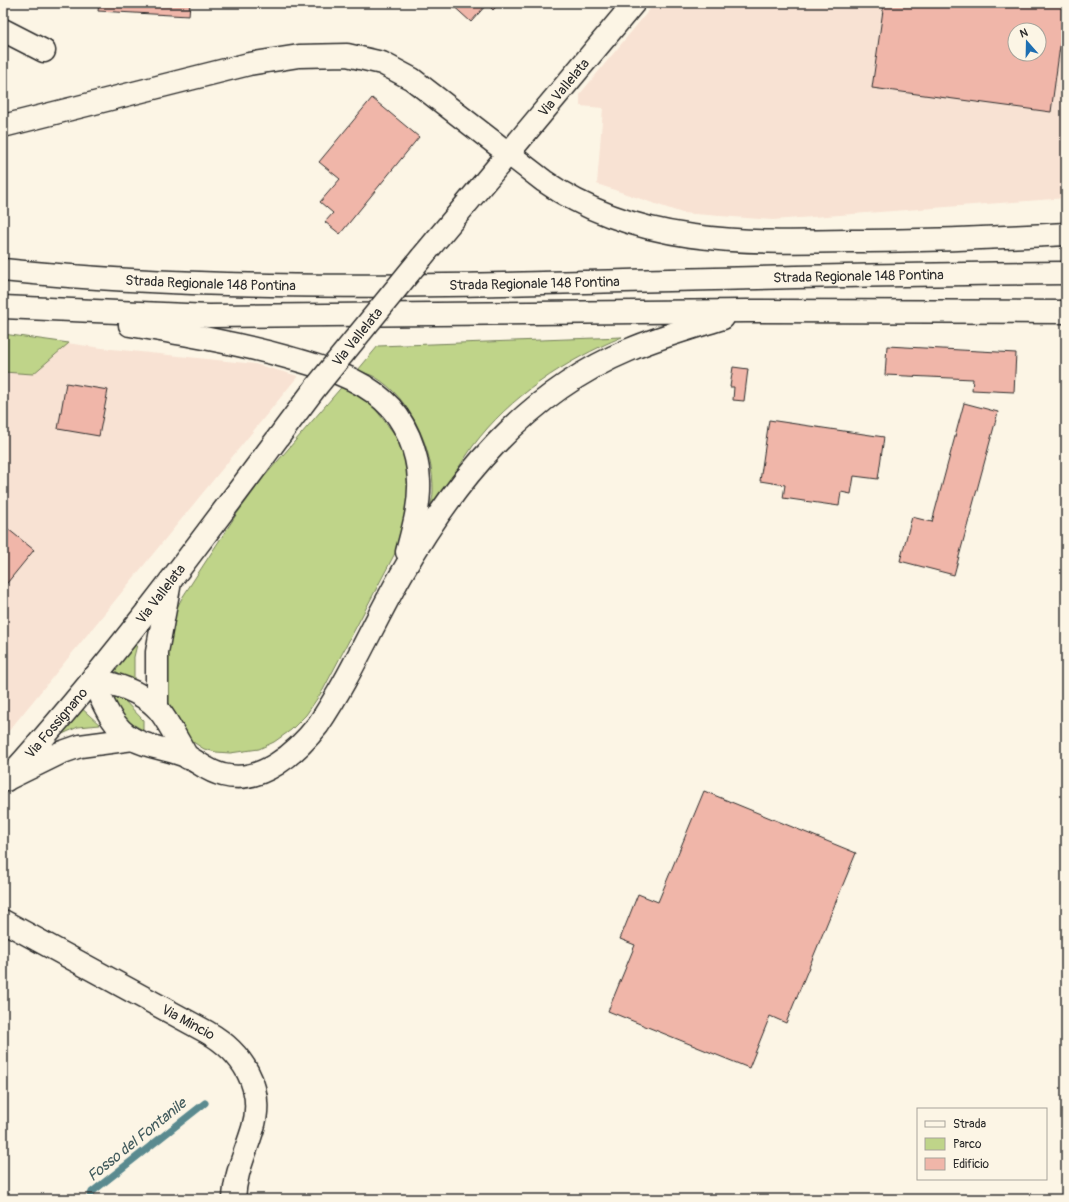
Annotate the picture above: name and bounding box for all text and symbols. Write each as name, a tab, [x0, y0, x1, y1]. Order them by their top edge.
north arrow	[1007, 22, 1047, 62]
text: N	[1018, 26, 1030, 40]
street label: Via Vallelata	[534, 55, 593, 120]
street label: Strada Regionale 148 Pontina	[773, 266, 944, 286]
street label: Strada Regionale 148 Pontina	[125, 271, 296, 294]
street label: Strada Regionale 148 Pontina	[449, 273, 620, 293]
street label: Via Vallelata	[328, 304, 386, 369]
street label: Via Vallelata	[132, 561, 189, 627]
street label: Via Fossignano	[21, 684, 91, 762]
street label: Via Mincio	[159, 1001, 219, 1044]
water label: Fosso del Fontanile	[84, 1093, 192, 1186]
legend	[917, 1108, 1047, 1180]
text: Strada	[953, 1117, 987, 1132]
text: Parco	[953, 1137, 982, 1152]
text: Edificio	[953, 1157, 989, 1172]

